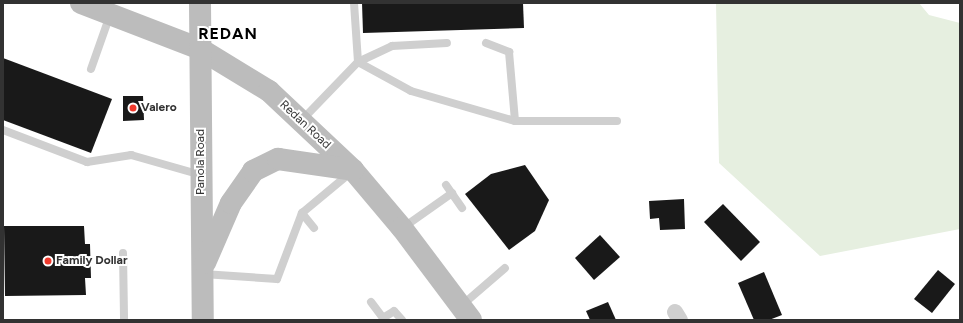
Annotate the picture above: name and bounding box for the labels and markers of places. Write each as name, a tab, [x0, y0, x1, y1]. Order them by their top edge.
place label: Valero	[141, 101, 177, 115]
marker: Valero	[128, 103, 138, 113]
place label: Family Dollar	[56, 254, 127, 268]
marker: Family Dollar	[43, 256, 53, 266]

